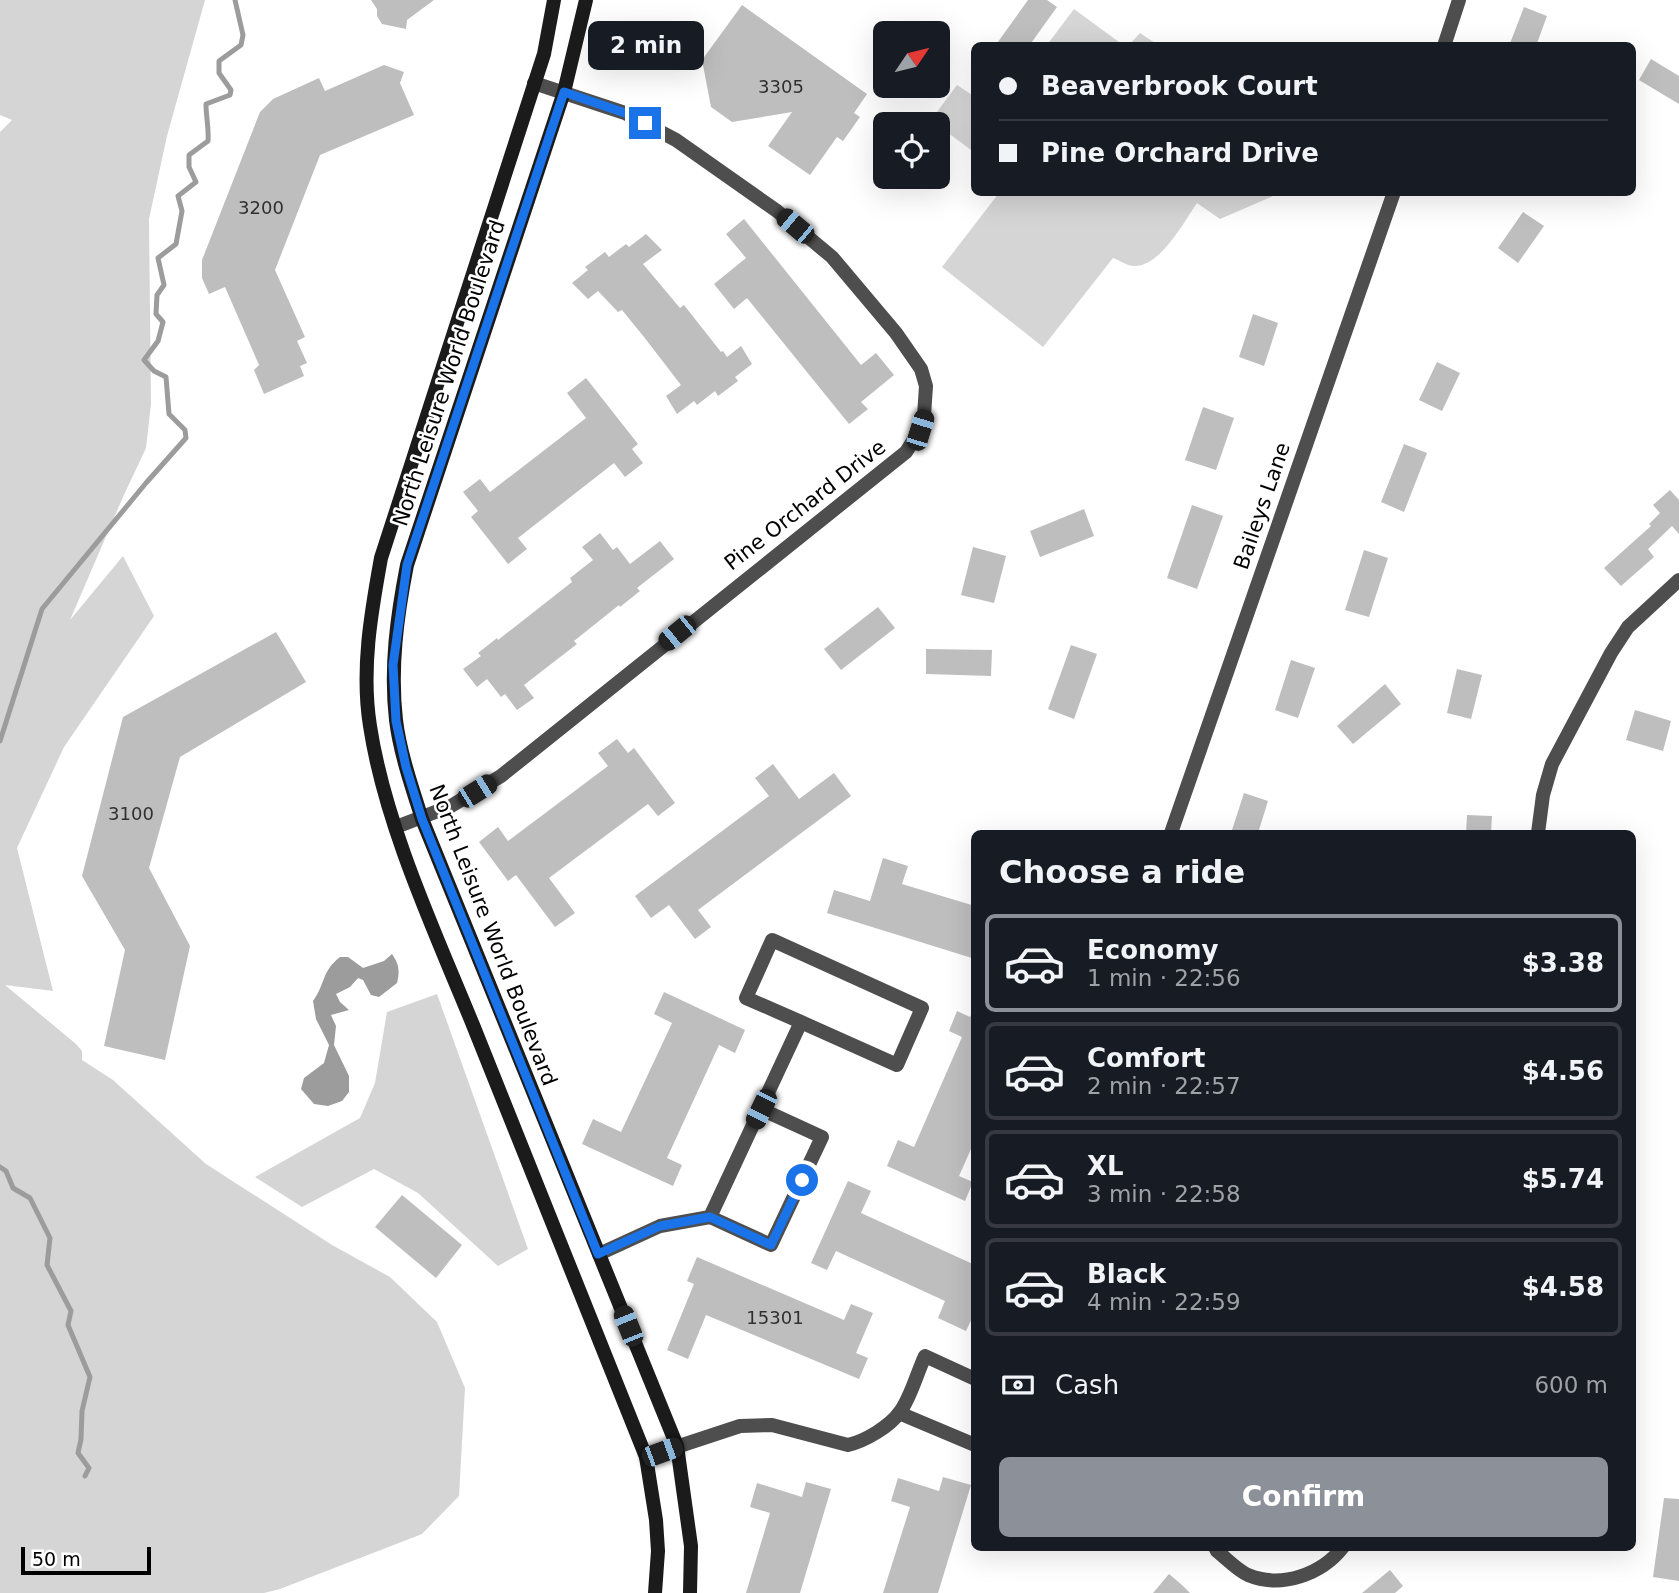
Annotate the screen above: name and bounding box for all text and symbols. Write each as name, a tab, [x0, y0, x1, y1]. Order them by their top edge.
north arrow	[873, 21, 950, 98]
map controls	[873, 21, 950, 189]
callout: 2 min	[587, 22, 703, 71]
text: 2 min	[610, 32, 682, 58]
text: Beaverbrook Court	[1041, 71, 1318, 101]
house number: 3305	[758, 76, 804, 97]
route end	[629, 107, 661, 139]
button: locate	[873, 112, 950, 189]
text: Pine Orchard Drive	[1041, 138, 1319, 168]
house number: 3200	[238, 197, 284, 218]
car	[773, 204, 818, 248]
street label: North Leisure World Boulevard	[388, 217, 510, 529]
car	[904, 407, 937, 453]
street label: Pine Orchard Drive	[720, 435, 890, 575]
street label: Baileys Lane	[1229, 439, 1295, 573]
car	[655, 612, 700, 654]
car	[454, 771, 501, 811]
street label: North Leisure World Boulevard	[424, 781, 562, 1089]
house number: 3100	[108, 803, 154, 824]
text: Choose a ride	[999, 853, 1245, 891]
icon: car	[1003, 932, 1066, 995]
text: Economy	[1087, 935, 1218, 965]
text: $3.38	[1522, 948, 1604, 978]
text: 1 min · 22:56	[1087, 965, 1241, 991]
icon: car	[1003, 1040, 1066, 1103]
text: Comfort	[1087, 1043, 1205, 1073]
text: $4.56	[1522, 1056, 1604, 1086]
text: 2 min · 22:57	[1087, 1073, 1241, 1099]
car	[743, 1086, 780, 1132]
icon: car	[1003, 1148, 1066, 1211]
text: XL	[1087, 1151, 1124, 1181]
route start	[786, 1164, 818, 1196]
text: $5.74	[1522, 1164, 1604, 1194]
text: 3 min · 22:58	[1087, 1181, 1241, 1207]
icon: car	[1003, 1256, 1066, 1319]
text: Black	[1087, 1259, 1166, 1289]
text: $4.58	[1522, 1272, 1604, 1302]
text: 4 min · 22:59	[1087, 1289, 1241, 1315]
car	[611, 1303, 646, 1349]
house number: 15301	[746, 1307, 804, 1328]
icon: cash	[999, 1366, 1037, 1404]
text: Cash	[1055, 1370, 1119, 1400]
text: 600 m	[1534, 1372, 1608, 1398]
car	[639, 1435, 686, 1469]
button: Confirm	[999, 1457, 1608, 1537]
scale bar	[21, 1544, 150, 1576]
text: 50 m	[32, 1548, 81, 1570]

